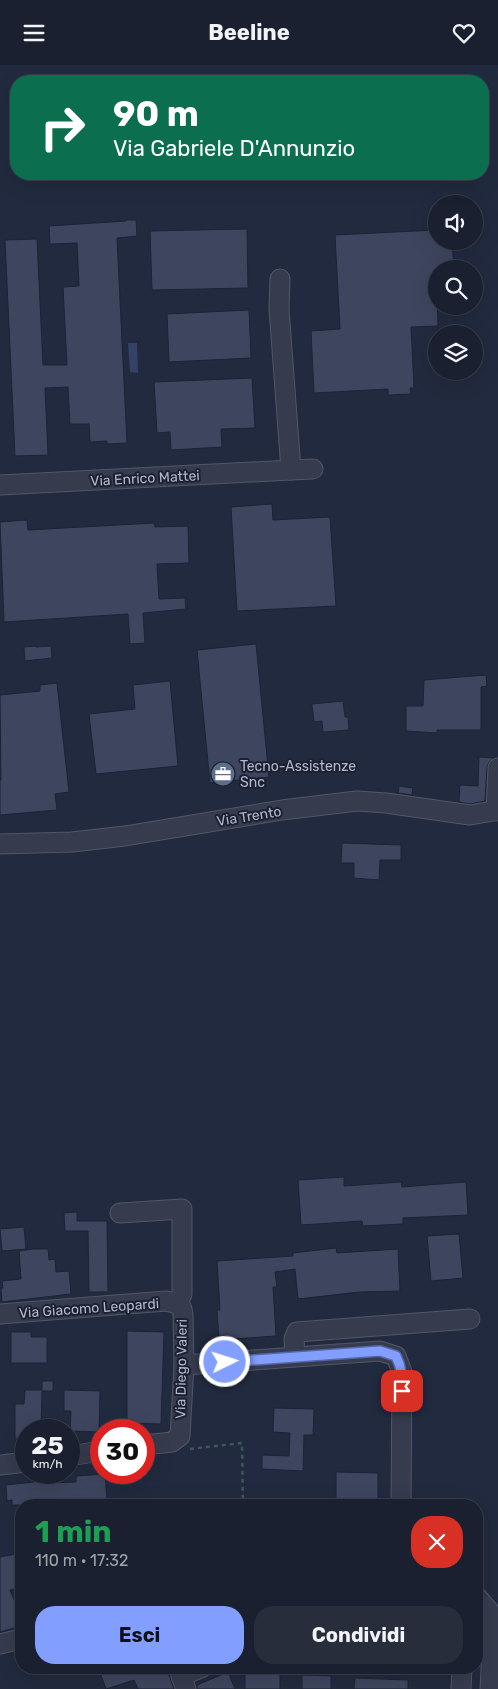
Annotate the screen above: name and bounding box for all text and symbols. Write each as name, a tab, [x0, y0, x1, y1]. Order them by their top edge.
icon: menu	[20, 19, 48, 47]
text: Beeline	[208, 19, 290, 46]
icon: heart	[450, 19, 478, 47]
text: 90 m	[113, 93, 199, 135]
icon: right	[30, 95, 95, 160]
text: Via Gabriele D'Annunzio	[113, 135, 355, 162]
map controls	[428, 195, 483, 380]
button: sound	[428, 195, 483, 250]
button: search	[428, 260, 483, 315]
button: layers	[428, 325, 483, 380]
street label: Via Enrico Mattei	[90, 467, 200, 490]
place label: Tecno-Assistenze Snc	[240, 758, 356, 791]
office icon: Tecno-Assistenze Snc	[210, 761, 236, 787]
street label: Via Trento	[216, 803, 283, 830]
street label: Via Giacomo Leopardi	[18, 1295, 160, 1322]
street label: Via Diego Valeri	[172, 1319, 191, 1419]
position arrow	[198, 1335, 250, 1387]
pin	[381, 1370, 423, 1412]
icon: arrive	[388, 1377, 416, 1405]
speed limit sign: 30	[90, 1419, 155, 1484]
text: 25	[31, 1431, 64, 1460]
text: km/h	[33, 1457, 62, 1471]
text: 1 min	[35, 1514, 112, 1550]
button: close	[411, 1516, 463, 1568]
text: 110 m · 17:32	[35, 1551, 128, 1570]
button: Esci	[35, 1606, 244, 1664]
button: Condividi	[254, 1606, 463, 1664]

